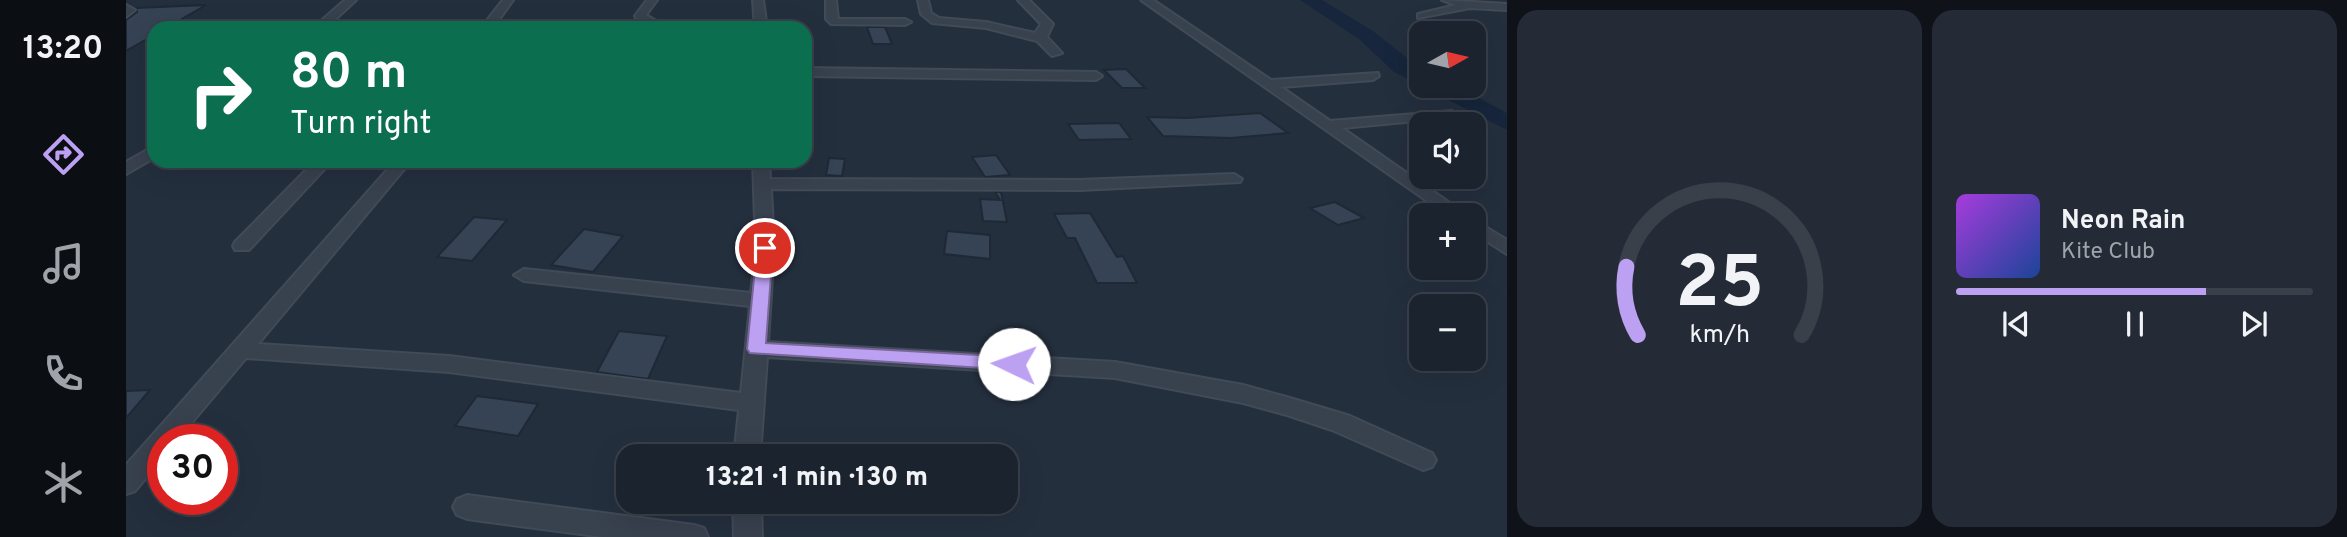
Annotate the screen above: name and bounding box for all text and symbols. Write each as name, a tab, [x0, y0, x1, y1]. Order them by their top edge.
north arrow	[1409, 21, 1486, 98]
map controls	[1409, 21, 1486, 371]
text: 13:20	[23, 30, 103, 70]
text: 80 m	[290, 44, 407, 106]
icon: right	[175, 49, 266, 140]
text: Turn right	[290, 105, 432, 145]
button: sound	[1409, 112, 1486, 189]
icon: directions	[39, 130, 88, 179]
button: +	[1409, 203, 1486, 280]
text: Neon Rain	[2061, 205, 2186, 238]
pin	[735, 218, 795, 278]
icon: arrive	[746, 229, 784, 267]
text: Kite Club	[2061, 238, 2155, 267]
icon: music	[39, 239, 88, 288]
text: 25	[1675, 241, 1764, 333]
button: −	[1409, 294, 1486, 371]
icon: previous	[1997, 305, 2035, 343]
icon: pause	[2116, 305, 2154, 343]
icon: next	[2235, 305, 2273, 343]
text: km/h	[1689, 319, 1750, 351]
position arrow	[977, 327, 1051, 401]
icon: phone	[39, 349, 88, 398]
speed limit sign: 30	[147, 424, 238, 515]
icon: climate	[39, 458, 88, 507]
text: 13:21 · 1 min · 130 m	[706, 462, 928, 495]

